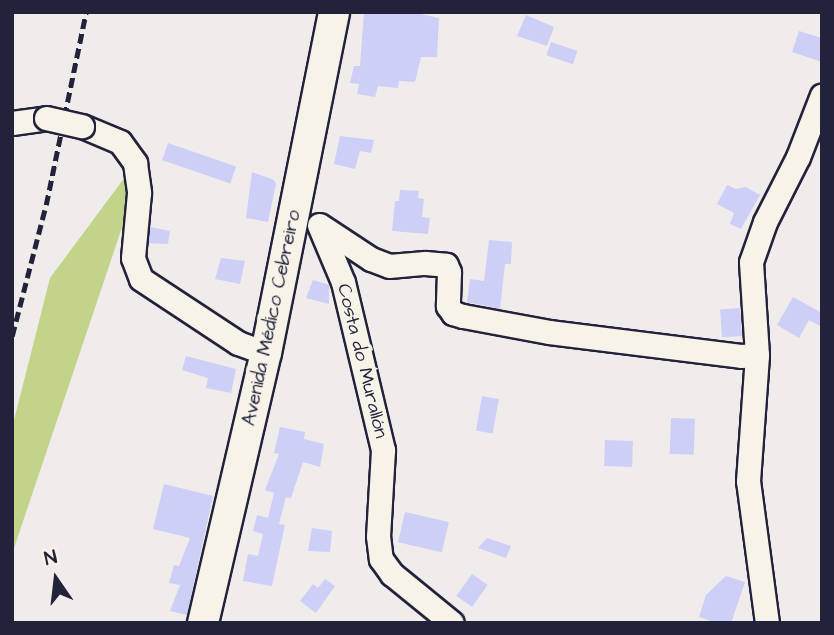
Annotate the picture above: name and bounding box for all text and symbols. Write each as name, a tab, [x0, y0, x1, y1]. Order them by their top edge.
street label: Avenida Médico Cebreiro	[238, 208, 306, 428]
street label: Costa do Murallón	[332, 281, 392, 441]
north arrow	[21, 544, 91, 614]
text: N	[42, 544, 60, 573]

